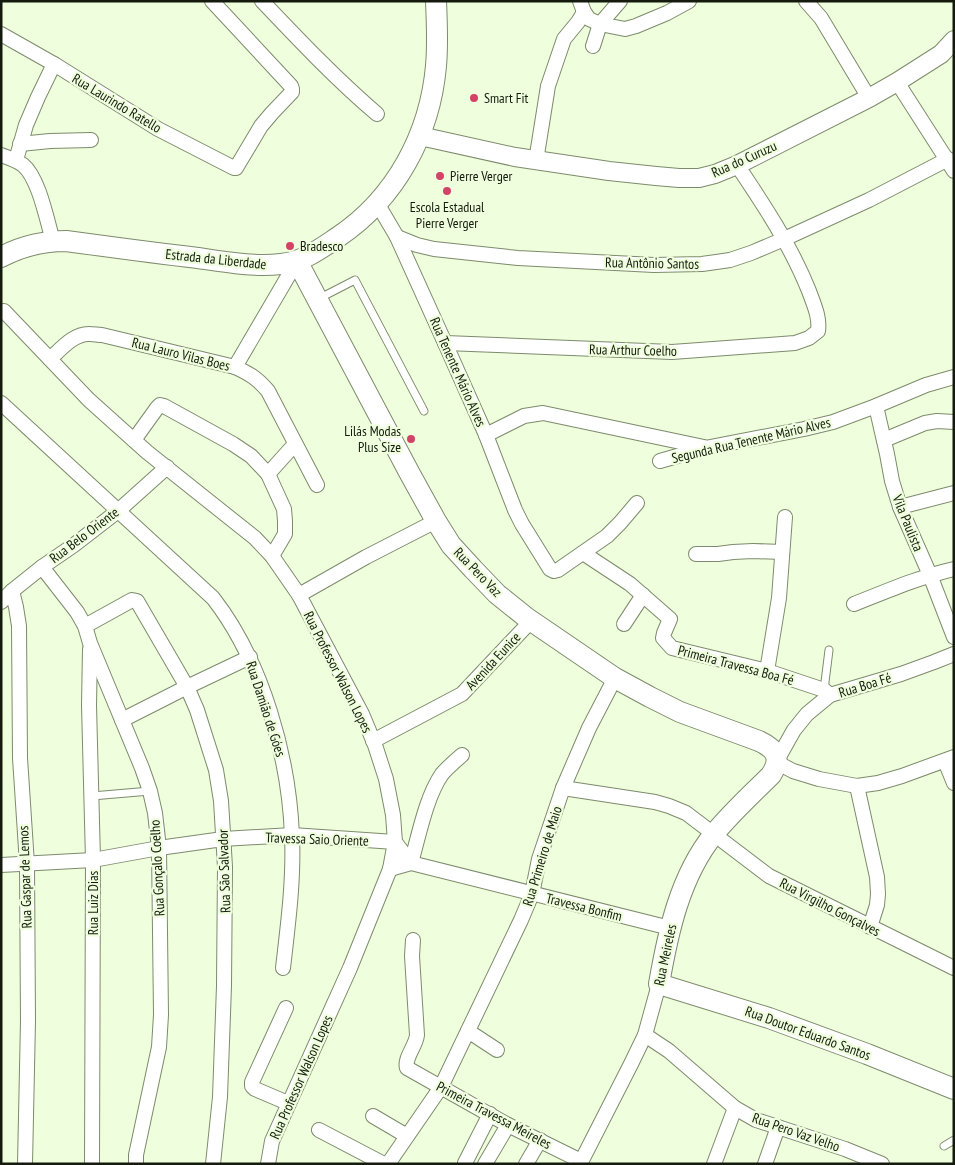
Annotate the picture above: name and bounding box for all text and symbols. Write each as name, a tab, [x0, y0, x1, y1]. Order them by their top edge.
street label: Rua Laurindo Ratello	[69, 69, 165, 137]
place label: Smart Fit	[484, 89, 529, 107]
marker: Smart Fit	[468, 92, 480, 104]
street label: Rua do Curuzu	[708, 137, 780, 181]
place label: Pierre Verger	[450, 167, 512, 185]
marker: Pierre Verger	[434, 170, 446, 182]
marker: Escola Estadual Pierre Verger	[441, 185, 453, 197]
place label: Escola Estadual Pierre Verger	[410, 198, 485, 232]
place label: Bradesco	[300, 237, 343, 255]
marker: Bradesco	[284, 240, 296, 252]
street label: Estrada da Liberdade	[165, 245, 268, 273]
street label: Rua Antônio Santos	[605, 253, 699, 273]
street label: Rua Tenente Mário Alves	[426, 314, 490, 430]
street label: Rua Lauro Vilas Boes	[130, 333, 232, 375]
street label: Rua Arthur Coelho	[589, 340, 677, 360]
street label: Segunda Rua Tenente Mário Alves	[670, 413, 832, 467]
place label: Lilás Modas Plus Size	[344, 422, 401, 456]
marker: Lilás Modas Plus Size	[405, 433, 417, 445]
street label: Vila Paulista	[888, 491, 927, 554]
street label: Rua Belo Oriente	[46, 503, 122, 567]
street label: Rua Pero Vaz	[450, 543, 506, 601]
street label: Rua Professor Walson Lopes	[300, 608, 377, 736]
street label: Avenida Eunice	[462, 628, 525, 694]
street label: Primeira Travessa Boa Fé	[676, 641, 796, 689]
street label: Rua Damião de Góes	[242, 659, 290, 759]
street label: Rua Boa Fé	[836, 668, 894, 702]
street label: Rua Primeiro de Maio	[518, 804, 566, 908]
street label: Rua Gonçalo Coelho	[145, 819, 169, 917]
street label: Rua Gaspar de Lemos	[14, 825, 36, 929]
street label: Travessa Saio Oriente	[265, 828, 369, 850]
street label: Rua São Salvador	[214, 829, 234, 913]
street label: Rua Luiz Dias	[84, 870, 102, 935]
street label: Rua Virgilho Gonçalves	[777, 874, 884, 940]
street label: Travessa Bonfim	[544, 889, 624, 925]
street label: Rua Meireles	[650, 922, 680, 987]
street label: Rua Doutor Eduardo Santos	[743, 1002, 874, 1064]
street label: Rua Professor Walson Lopes	[266, 1012, 337, 1142]
street label: Primeira Travessa Meireles	[433, 1077, 555, 1153]
street label: Rua Pero Vaz Velho	[750, 1109, 842, 1155]

